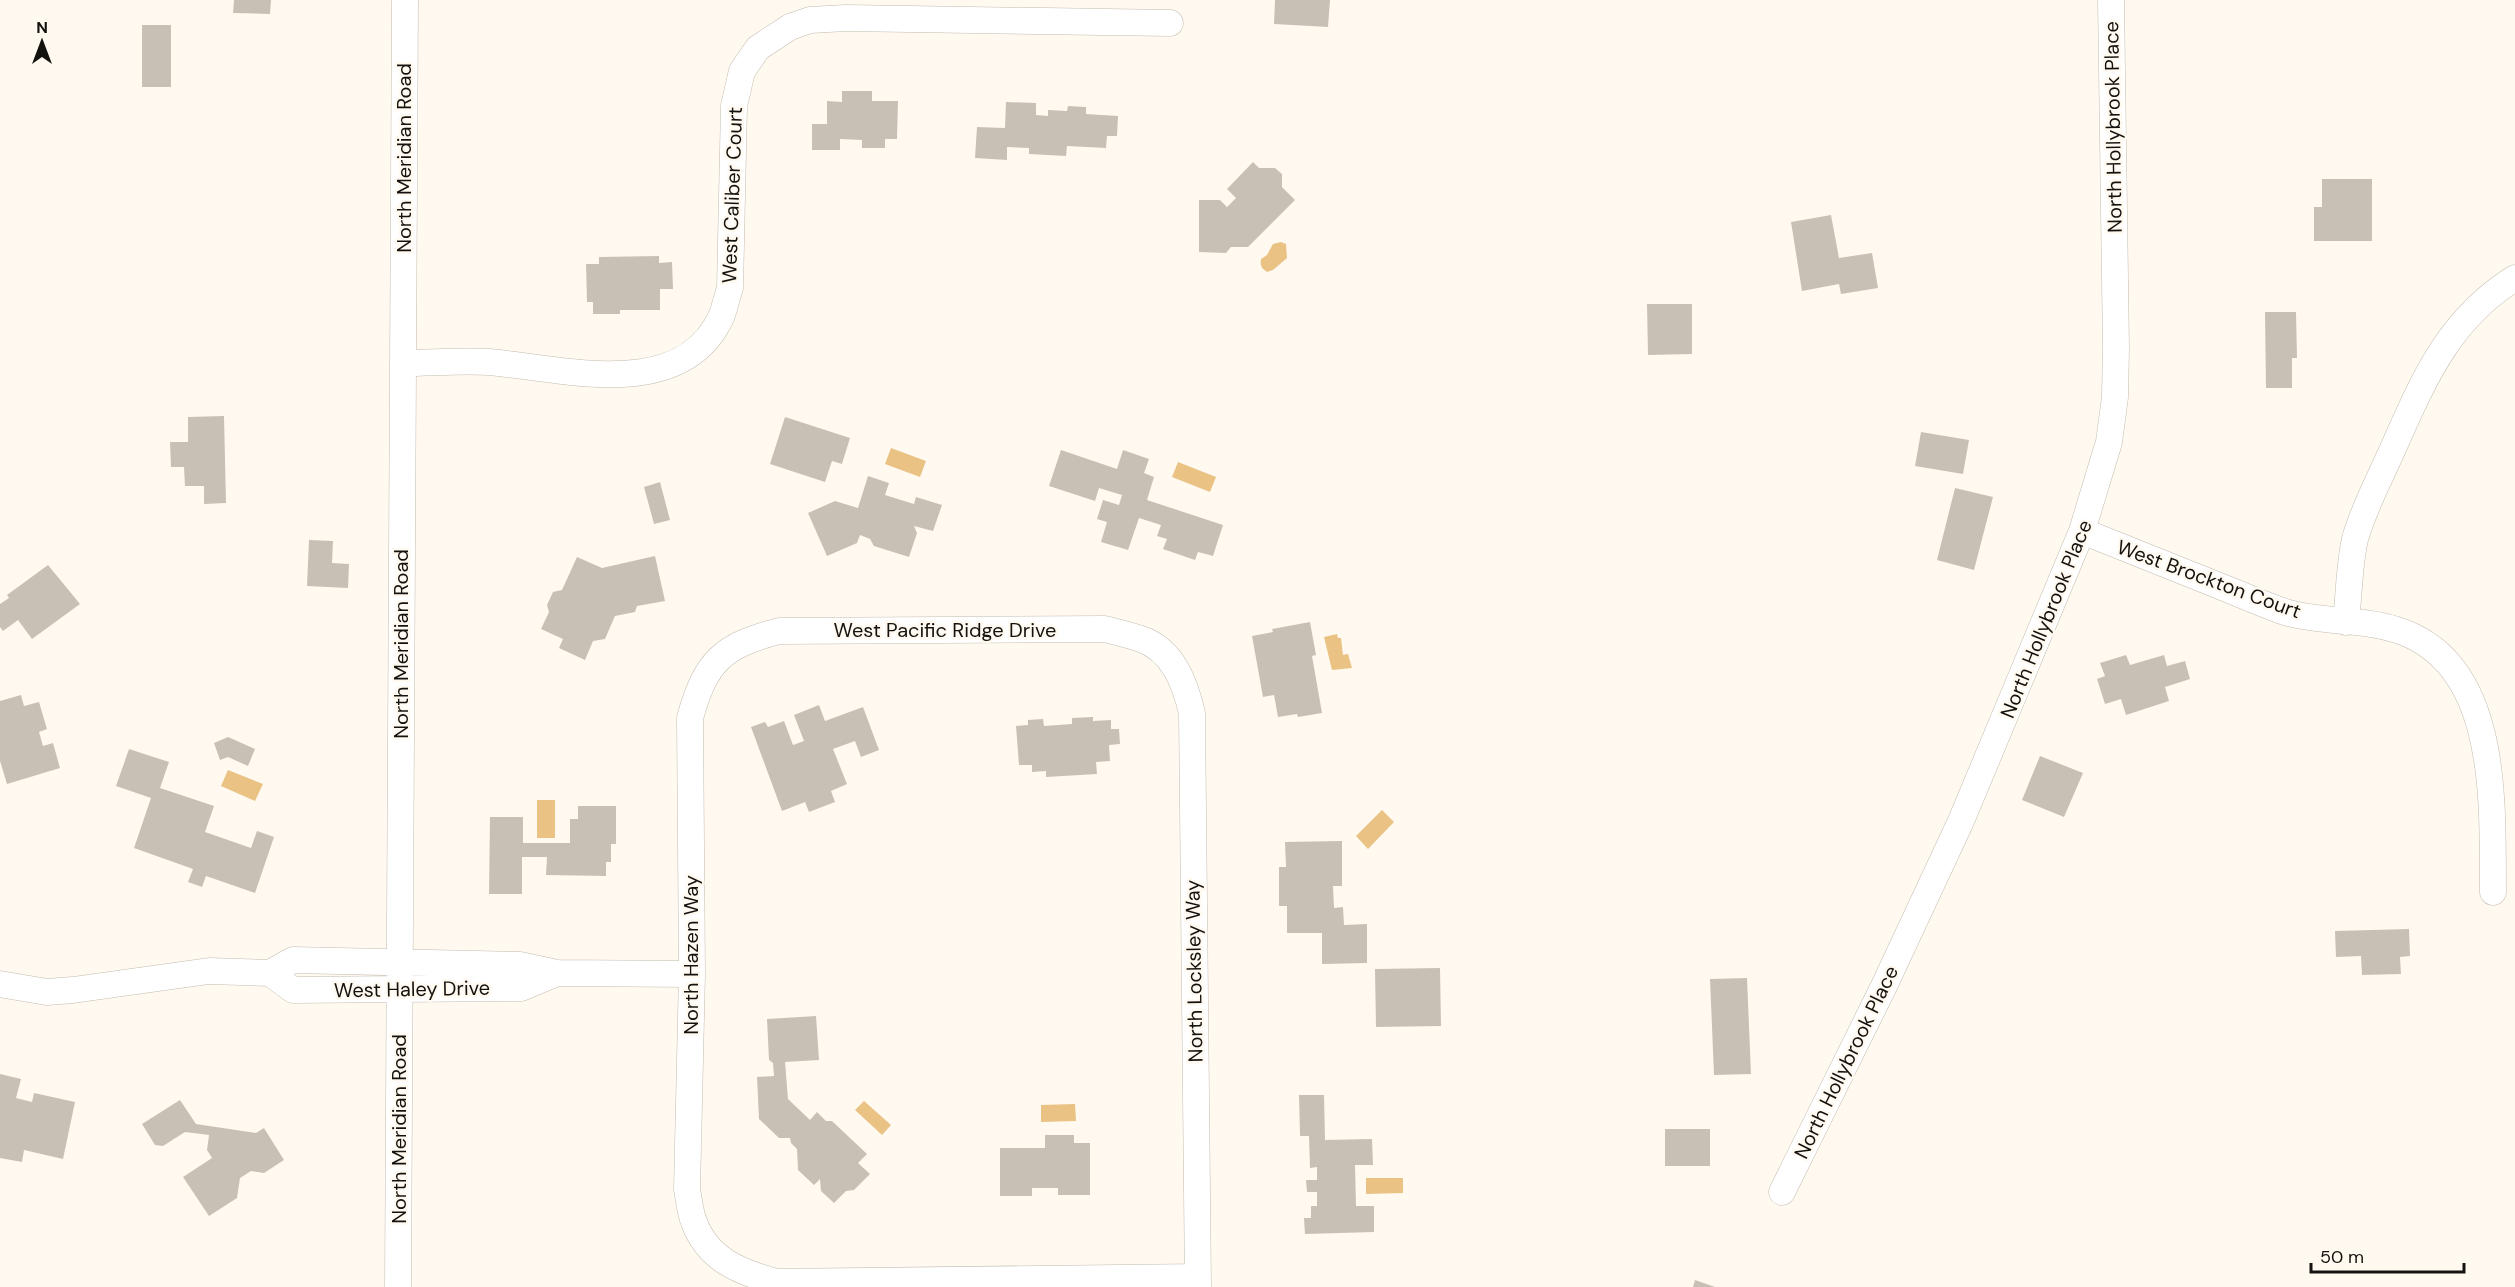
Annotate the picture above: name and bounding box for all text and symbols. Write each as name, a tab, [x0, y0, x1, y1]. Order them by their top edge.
north arrow	[12, 12, 72, 72]
text: N	[36, 17, 48, 38]
street label: North Hollybrook Place	[2098, 21, 2128, 233]
street label: North Meridian Road	[391, 63, 417, 253]
street label: West Caliber Court	[716, 106, 748, 284]
street label: North Hollybrook Place	[1994, 516, 2098, 722]
street label: West Brockton Court	[2113, 534, 2305, 624]
street label: North Meridian Road	[388, 549, 414, 739]
street label: West Pacific Ridge Drive	[834, 617, 1056, 643]
street label: North Hazen Way	[678, 875, 704, 1035]
street label: North Locksley Way	[1179, 879, 1209, 1063]
street label: North Hollybrook Place	[1788, 961, 1904, 1163]
street label: West Haley Drive	[334, 975, 490, 1003]
street label: North Meridian Road	[386, 1034, 412, 1224]
scale bar	[2311, 1236, 2464, 1274]
text: 50 m	[2320, 1245, 2364, 1269]

